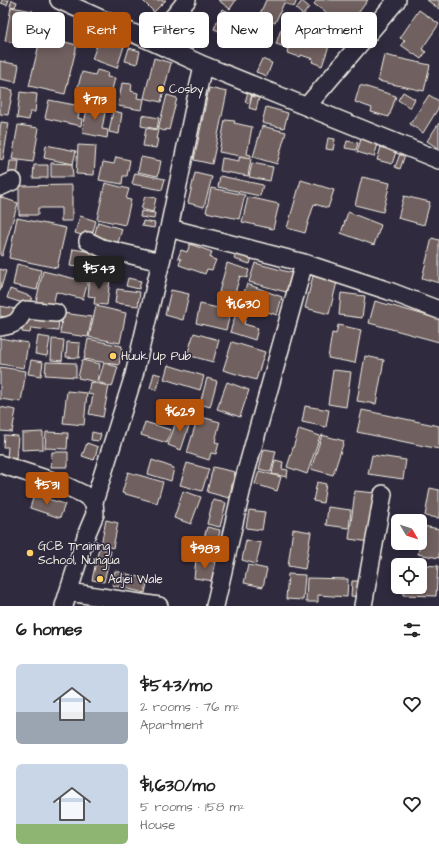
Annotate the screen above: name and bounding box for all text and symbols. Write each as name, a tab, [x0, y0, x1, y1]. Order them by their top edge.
chip: Buy	[12, 12, 65, 48]
chip: Rent	[73, 12, 131, 48]
chip: Filters	[139, 12, 209, 48]
chip: New	[217, 12, 273, 48]
chip: Apartment	[281, 12, 377, 48]
place label: Cosby	[169, 81, 204, 99]
marker: Cosby	[156, 84, 166, 94]
pin: $713	[71, 87, 119, 121]
text: $713	[83, 91, 107, 109]
pin: $543	[75, 256, 123, 290]
text: $543	[83, 260, 115, 278]
pin: $1,630	[210, 291, 276, 325]
text: $1,630	[226, 295, 260, 313]
place label: Huuk Up Pub	[121, 348, 192, 365]
marker: Huuk Up Pub	[108, 351, 118, 361]
pin: $629	[156, 399, 204, 433]
text: $629	[165, 403, 195, 421]
pin: $531	[23, 472, 71, 506]
text: $531	[35, 476, 59, 494]
north arrow	[391, 514, 427, 550]
map controls	[391, 514, 427, 594]
pin: $983	[181, 536, 229, 570]
place label: GCB Training School, Nungua	[38, 538, 120, 570]
text: $983	[190, 540, 220, 558]
marker: GCB Training School, Nungua	[25, 548, 35, 558]
button: locate	[391, 558, 427, 594]
place label: Adjei Wale	[108, 571, 163, 588]
marker: Adjei Wale	[95, 574, 105, 584]
text: 6 homes	[16, 618, 82, 642]
icon: filters	[401, 619, 423, 641]
text: $543/mo	[140, 674, 212, 698]
icon: home	[48, 680, 96, 728]
icon: heart	[401, 693, 423, 715]
text: 2 rooms · 76 m²	[140, 698, 240, 716]
text: Apartment	[140, 716, 204, 734]
text: $1,630/mo	[140, 774, 215, 798]
icon: home	[48, 780, 96, 828]
icon: heart	[401, 793, 423, 815]
text: 5 rooms · 158 m²	[140, 798, 245, 816]
text: House	[140, 816, 175, 834]

